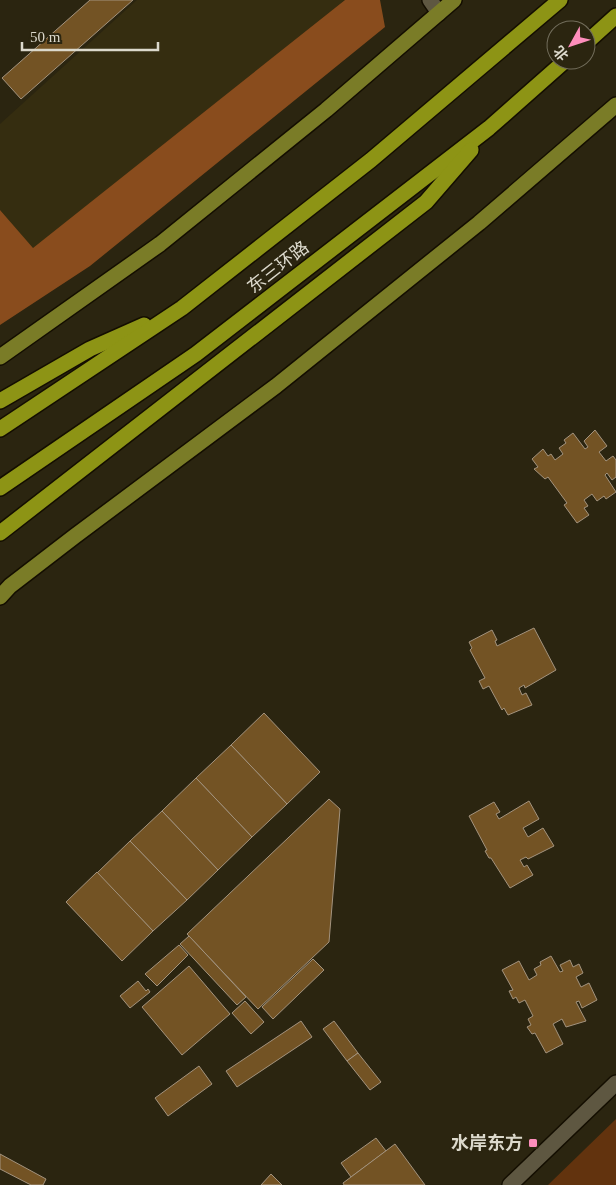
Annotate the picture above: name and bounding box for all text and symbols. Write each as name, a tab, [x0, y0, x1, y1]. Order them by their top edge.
scale bar	[22, 20, 159, 52]
north arrow	[546, 20, 596, 70]
text: 50 m	[30, 29, 61, 45]
text: 北	[551, 43, 572, 63]
street label: 东三环路	[243, 237, 313, 297]
place label: 水岸东方	[451, 1133, 523, 1153]
marker: 水岸东方	[527, 1137, 539, 1149]

